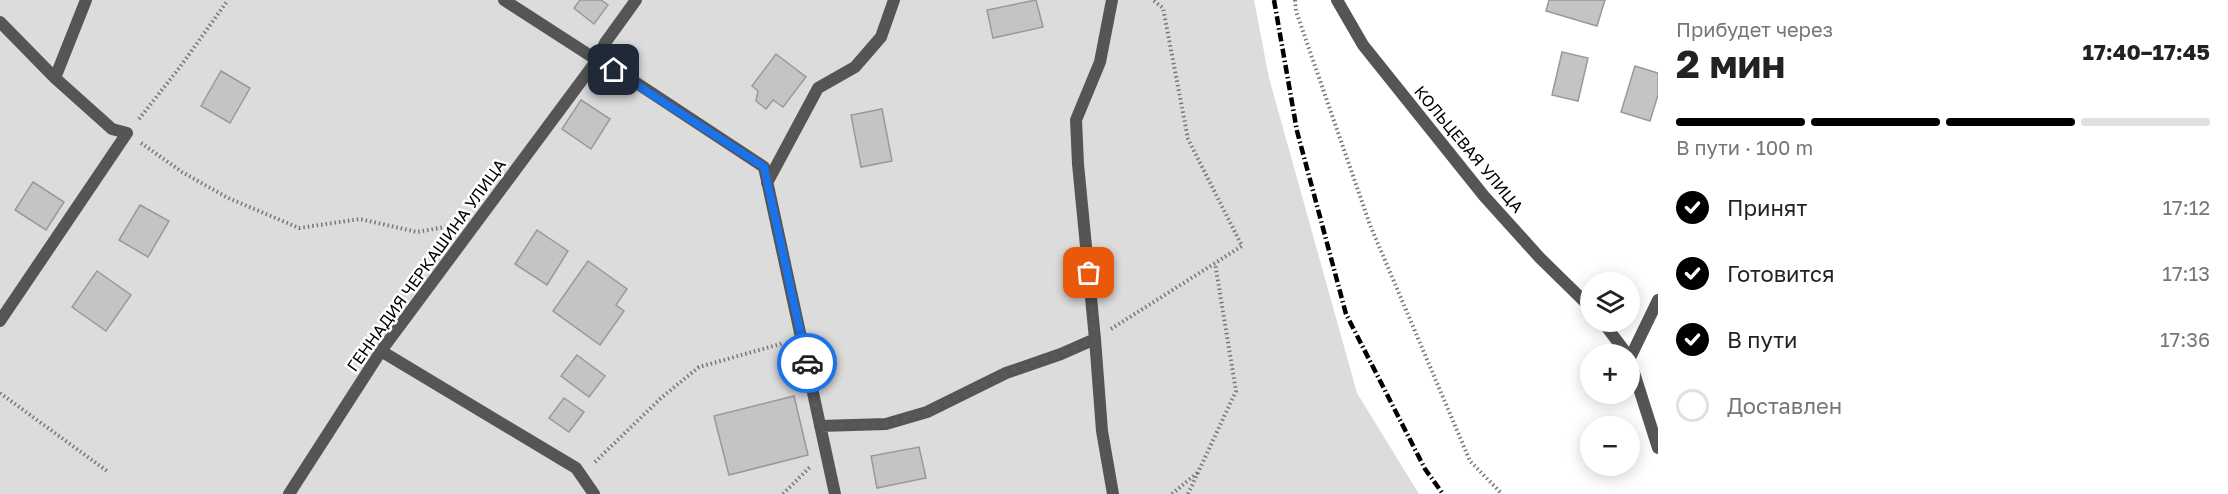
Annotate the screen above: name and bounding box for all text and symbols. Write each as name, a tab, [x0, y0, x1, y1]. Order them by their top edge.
text: Прибудет через	[1676, 17, 1833, 41]
text: 17:40–17:45	[2082, 38, 2210, 65]
text: 2 мин	[1676, 40, 1785, 87]
pin	[588, 44, 639, 95]
icon: home	[597, 53, 630, 86]
street label: КОЛЬЦЕВАЯ УЛИЦА	[1410, 81, 1528, 217]
text: В пути · 100 m	[1676, 135, 1813, 159]
street label: ГЕННАДИЯ ЧЕРКАШИНА УЛИЦА	[342, 155, 510, 375]
icon: check	[1676, 191, 1709, 224]
text: Принят	[1727, 194, 1807, 221]
text: 17:12	[2162, 195, 2210, 219]
pin	[1063, 247, 1114, 298]
icon: bag	[1072, 256, 1105, 289]
icon: check	[1676, 257, 1709, 290]
text: Готовится	[1727, 260, 1835, 287]
text: 17:13	[2162, 261, 2210, 285]
map controls	[1580, 272, 1640, 476]
button: layers	[1580, 272, 1640, 332]
icon: check	[1676, 323, 1709, 356]
text: В пути	[1727, 326, 1797, 353]
text: 17:36	[2160, 327, 2210, 351]
courier	[777, 333, 837, 393]
button: +	[1580, 344, 1640, 404]
icon: car	[791, 347, 824, 380]
text: Доставлен	[1727, 392, 1842, 419]
button: −	[1580, 416, 1640, 476]

